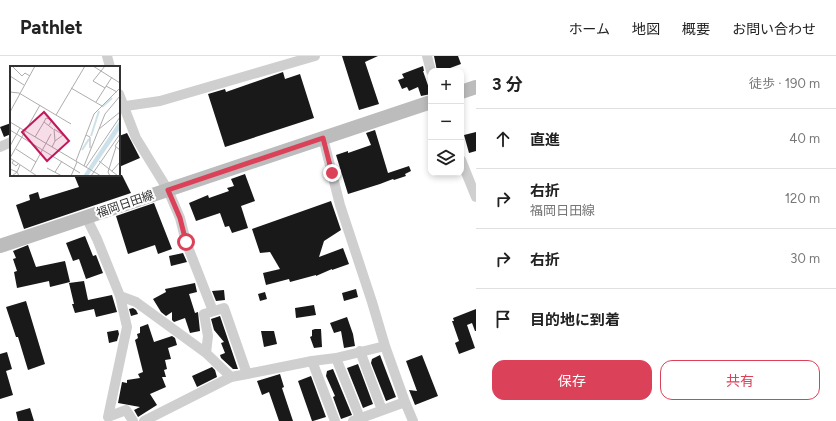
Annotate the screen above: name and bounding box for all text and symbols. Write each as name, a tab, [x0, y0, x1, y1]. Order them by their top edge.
text: Pathlet	[20, 16, 83, 39]
text: ホーム	[568, 21, 610, 38]
text: 地図	[632, 21, 660, 38]
text: 概要	[682, 21, 710, 38]
text: お問い合わせ	[732, 21, 816, 38]
inset map	[10, 66, 120, 176]
map controls	[428, 68, 464, 176]
button: +	[428, 68, 464, 104]
text: 3 分	[492, 74, 523, 94]
text: 徒歩 · 190 m	[749, 76, 820, 91]
button: −	[428, 104, 464, 140]
icon: ahead	[492, 128, 514, 150]
text: 直進	[530, 131, 560, 149]
text: 40 m	[789, 131, 820, 146]
button: layers	[428, 140, 464, 176]
route end	[323, 164, 341, 182]
text: 右折	[530, 182, 560, 200]
street label: 福岡日田線	[94, 188, 156, 220]
icon: right	[492, 188, 514, 210]
text: 120 m	[785, 191, 820, 206]
text: 福岡日田線	[530, 203, 595, 218]
route start	[177, 233, 195, 251]
icon: right	[492, 248, 514, 270]
text: 右折	[530, 251, 560, 269]
text: 30 m	[790, 251, 820, 266]
icon: arrive	[492, 308, 514, 330]
text: 目的地に到着	[530, 311, 620, 329]
button: 保存	[492, 360, 652, 400]
button: 共有	[660, 360, 820, 400]

